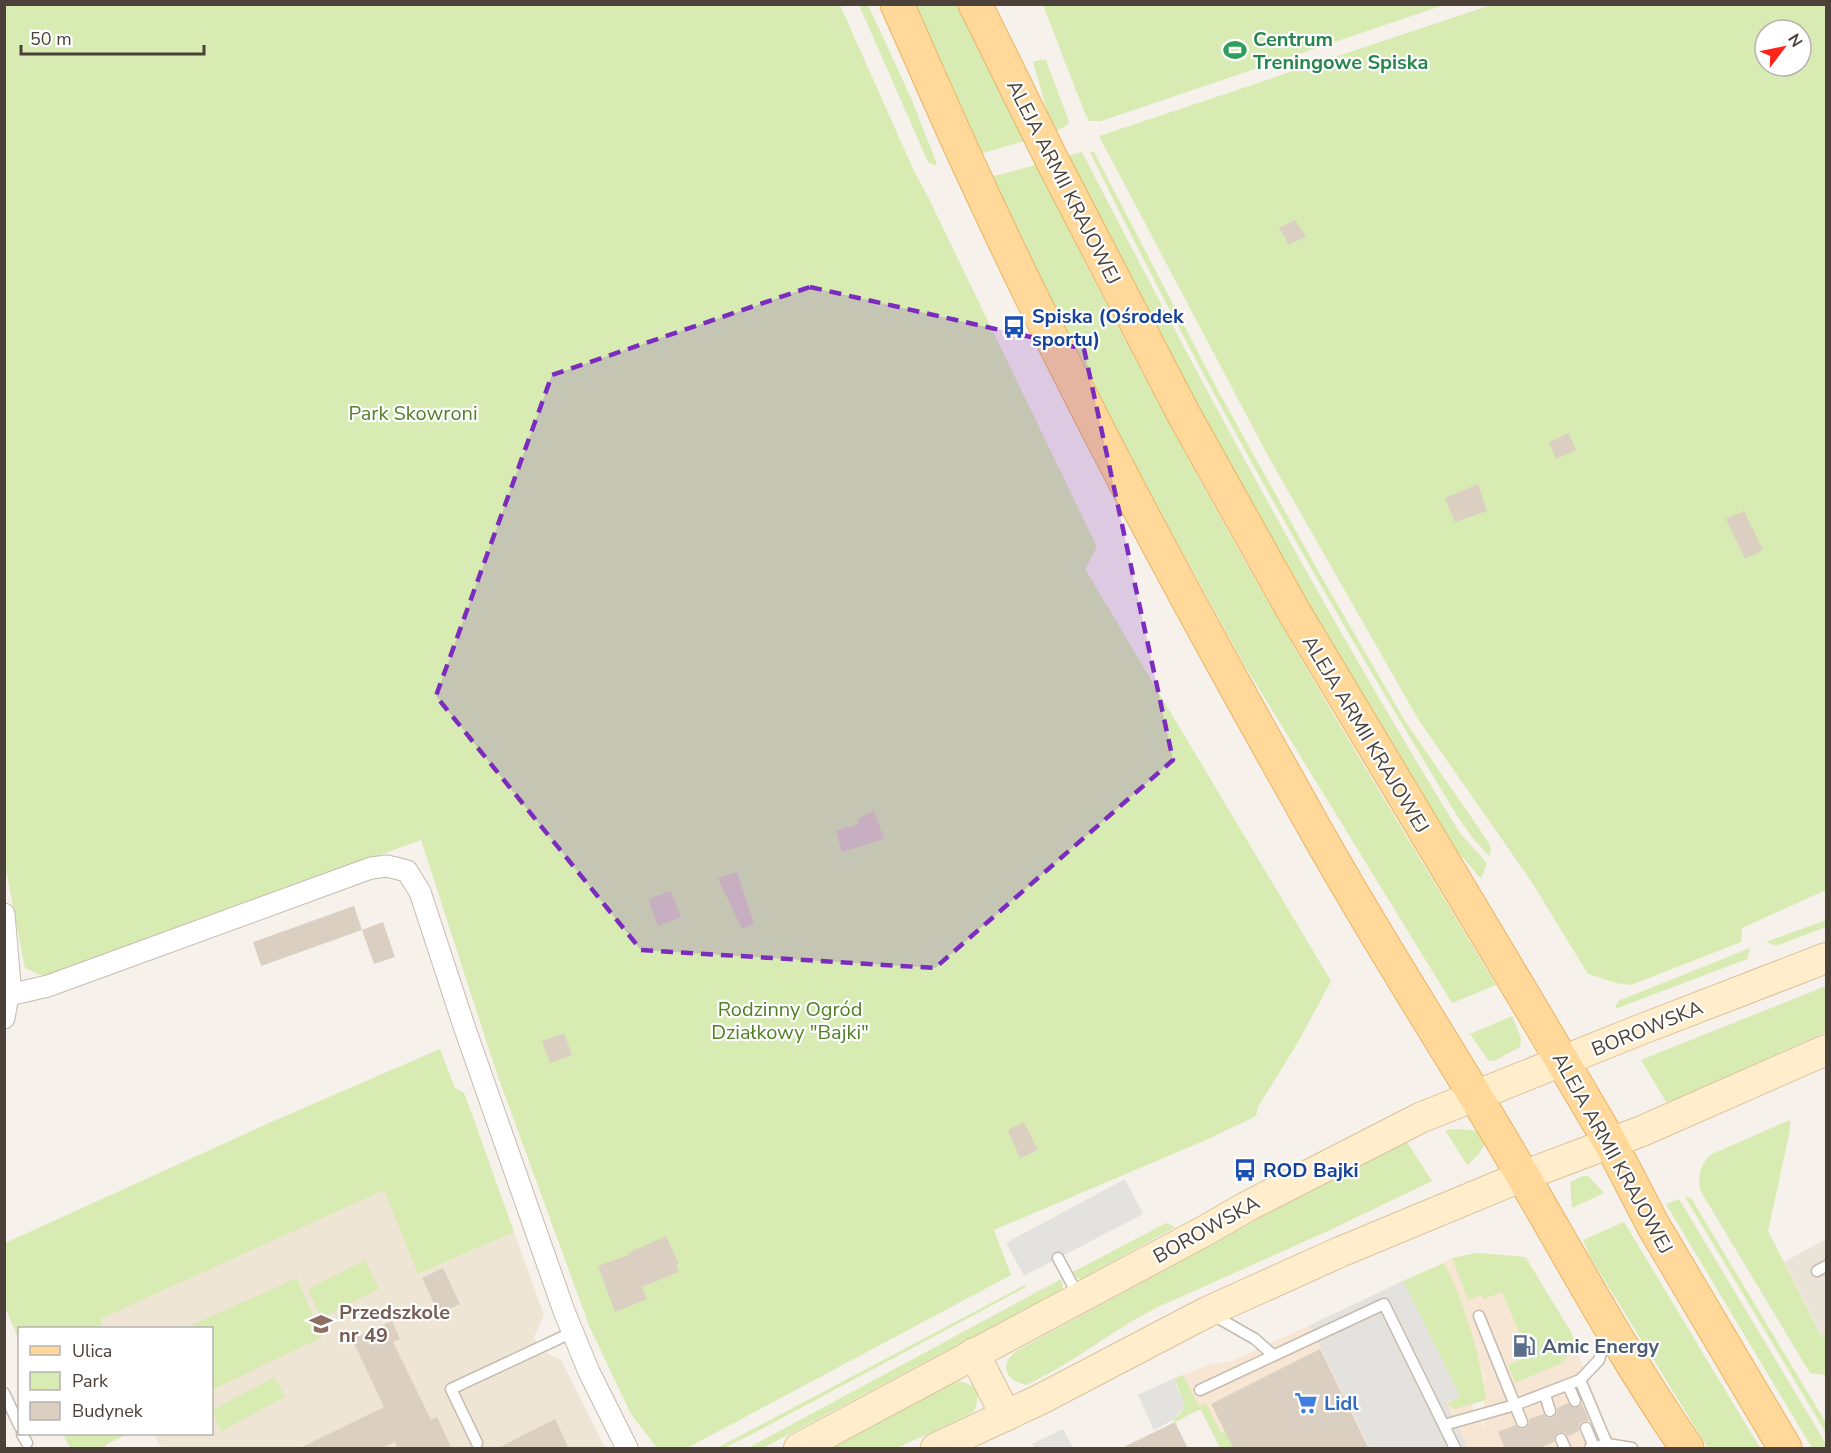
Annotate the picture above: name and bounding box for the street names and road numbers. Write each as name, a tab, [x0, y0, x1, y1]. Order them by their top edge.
street label: ALEJA ARMII KRAJOWEJ	[1000, 75, 1127, 289]
street label: ALEJA ARMII KRAJOWEJ	[1296, 630, 1435, 838]
street label: BOROWSKA	[1588, 994, 1707, 1063]
street label: ALEJA ARMII KRAJOWEJ	[1546, 1048, 1679, 1259]
street label: BOROWSKA	[1148, 1189, 1265, 1270]

